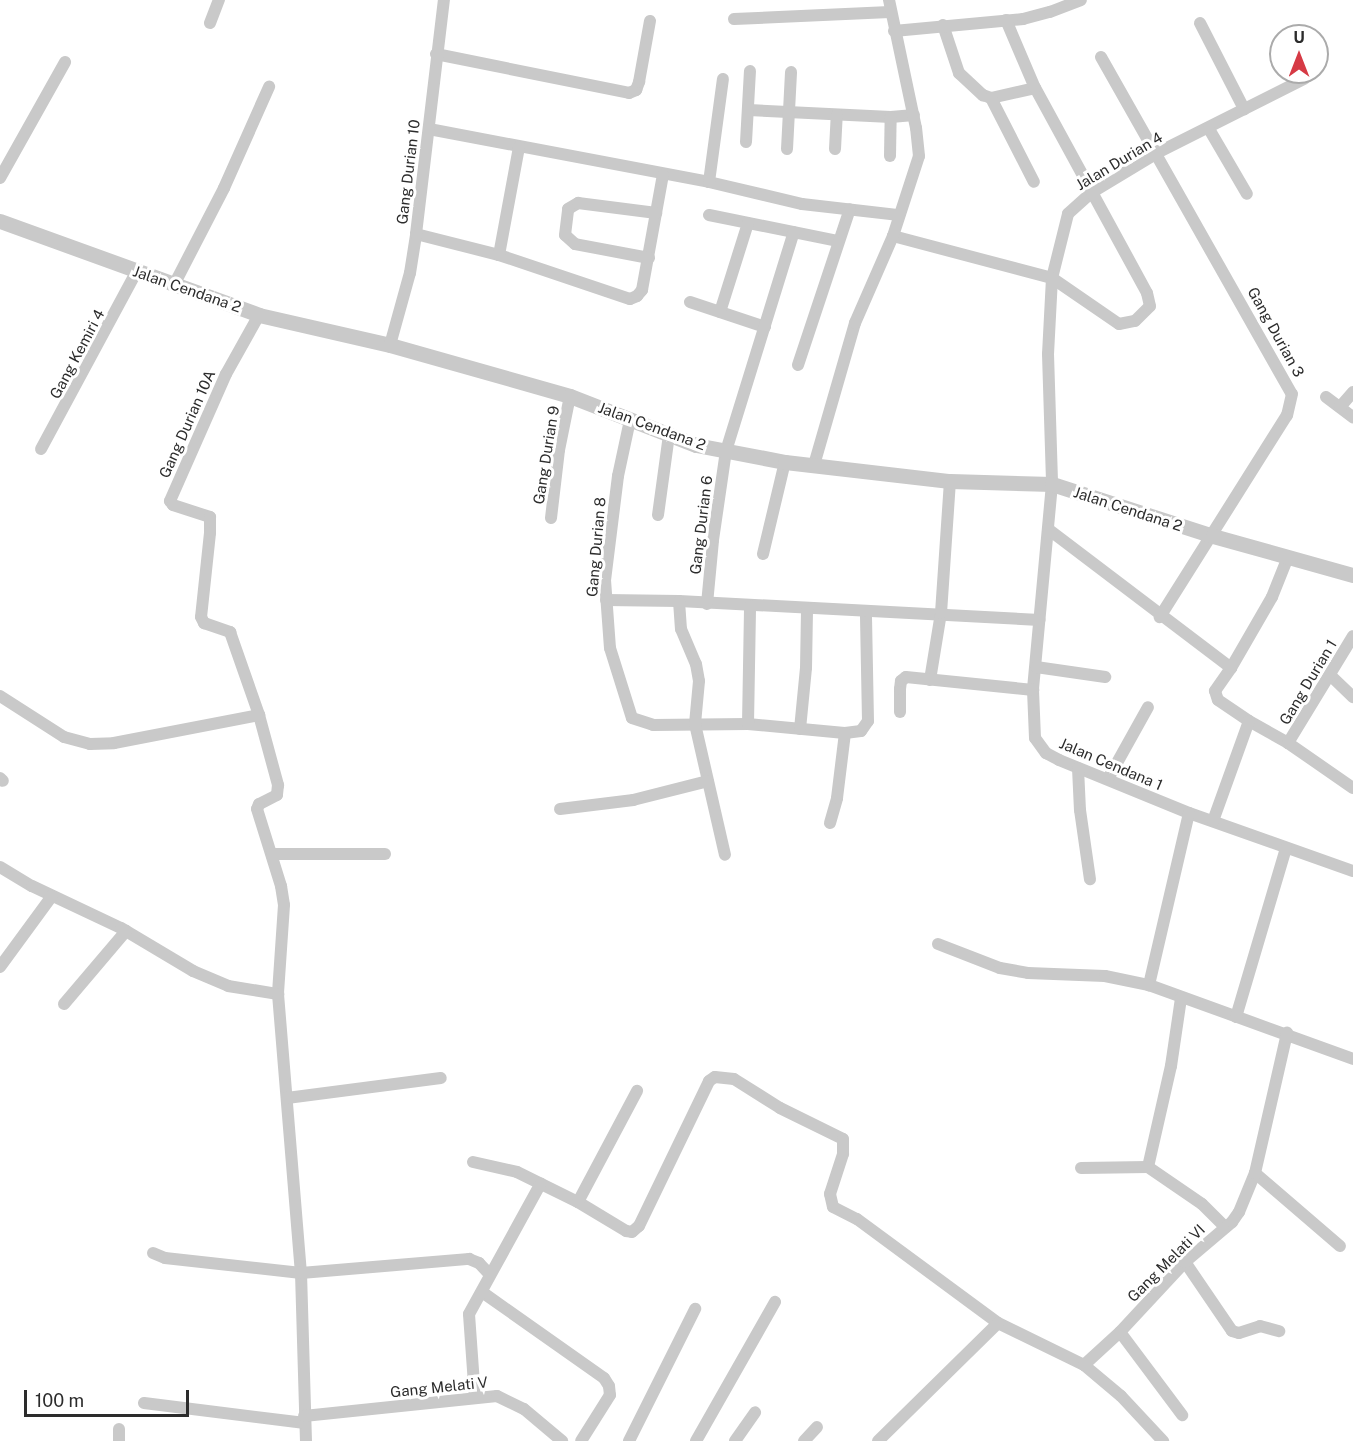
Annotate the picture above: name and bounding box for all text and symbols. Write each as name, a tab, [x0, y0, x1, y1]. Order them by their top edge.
north arrow	[1269, 24, 1329, 84]
text: U	[1293, 28, 1305, 47]
street label: Gang Durian 10	[393, 119, 423, 225]
street label: Jalan Durian 4	[1072, 128, 1166, 194]
street label: Jalan Cendana 2	[130, 262, 244, 316]
street label: Gang Durian 3	[1244, 284, 1308, 380]
street label: Gang Kemiri 4	[46, 306, 108, 402]
street label: Gang Durian 10A	[155, 367, 219, 481]
street label: Jalan Cendana 2	[596, 398, 708, 454]
street label: Gang Durian 9	[529, 404, 563, 506]
street label: Gang Durian 6	[686, 474, 716, 576]
street label: Jalan Cendana 2	[1071, 483, 1185, 535]
street label: Gang Durian 8	[583, 496, 609, 598]
street label: Gang Durian 1	[1275, 636, 1341, 728]
street label: Jalan Cendana 1	[1057, 734, 1165, 794]
street label: Gang Melati VI	[1123, 1220, 1209, 1306]
street label: Gang Melati V	[389, 1373, 489, 1401]
scale bar	[27, 1378, 192, 1416]
text: 100 m	[35, 1390, 84, 1411]

